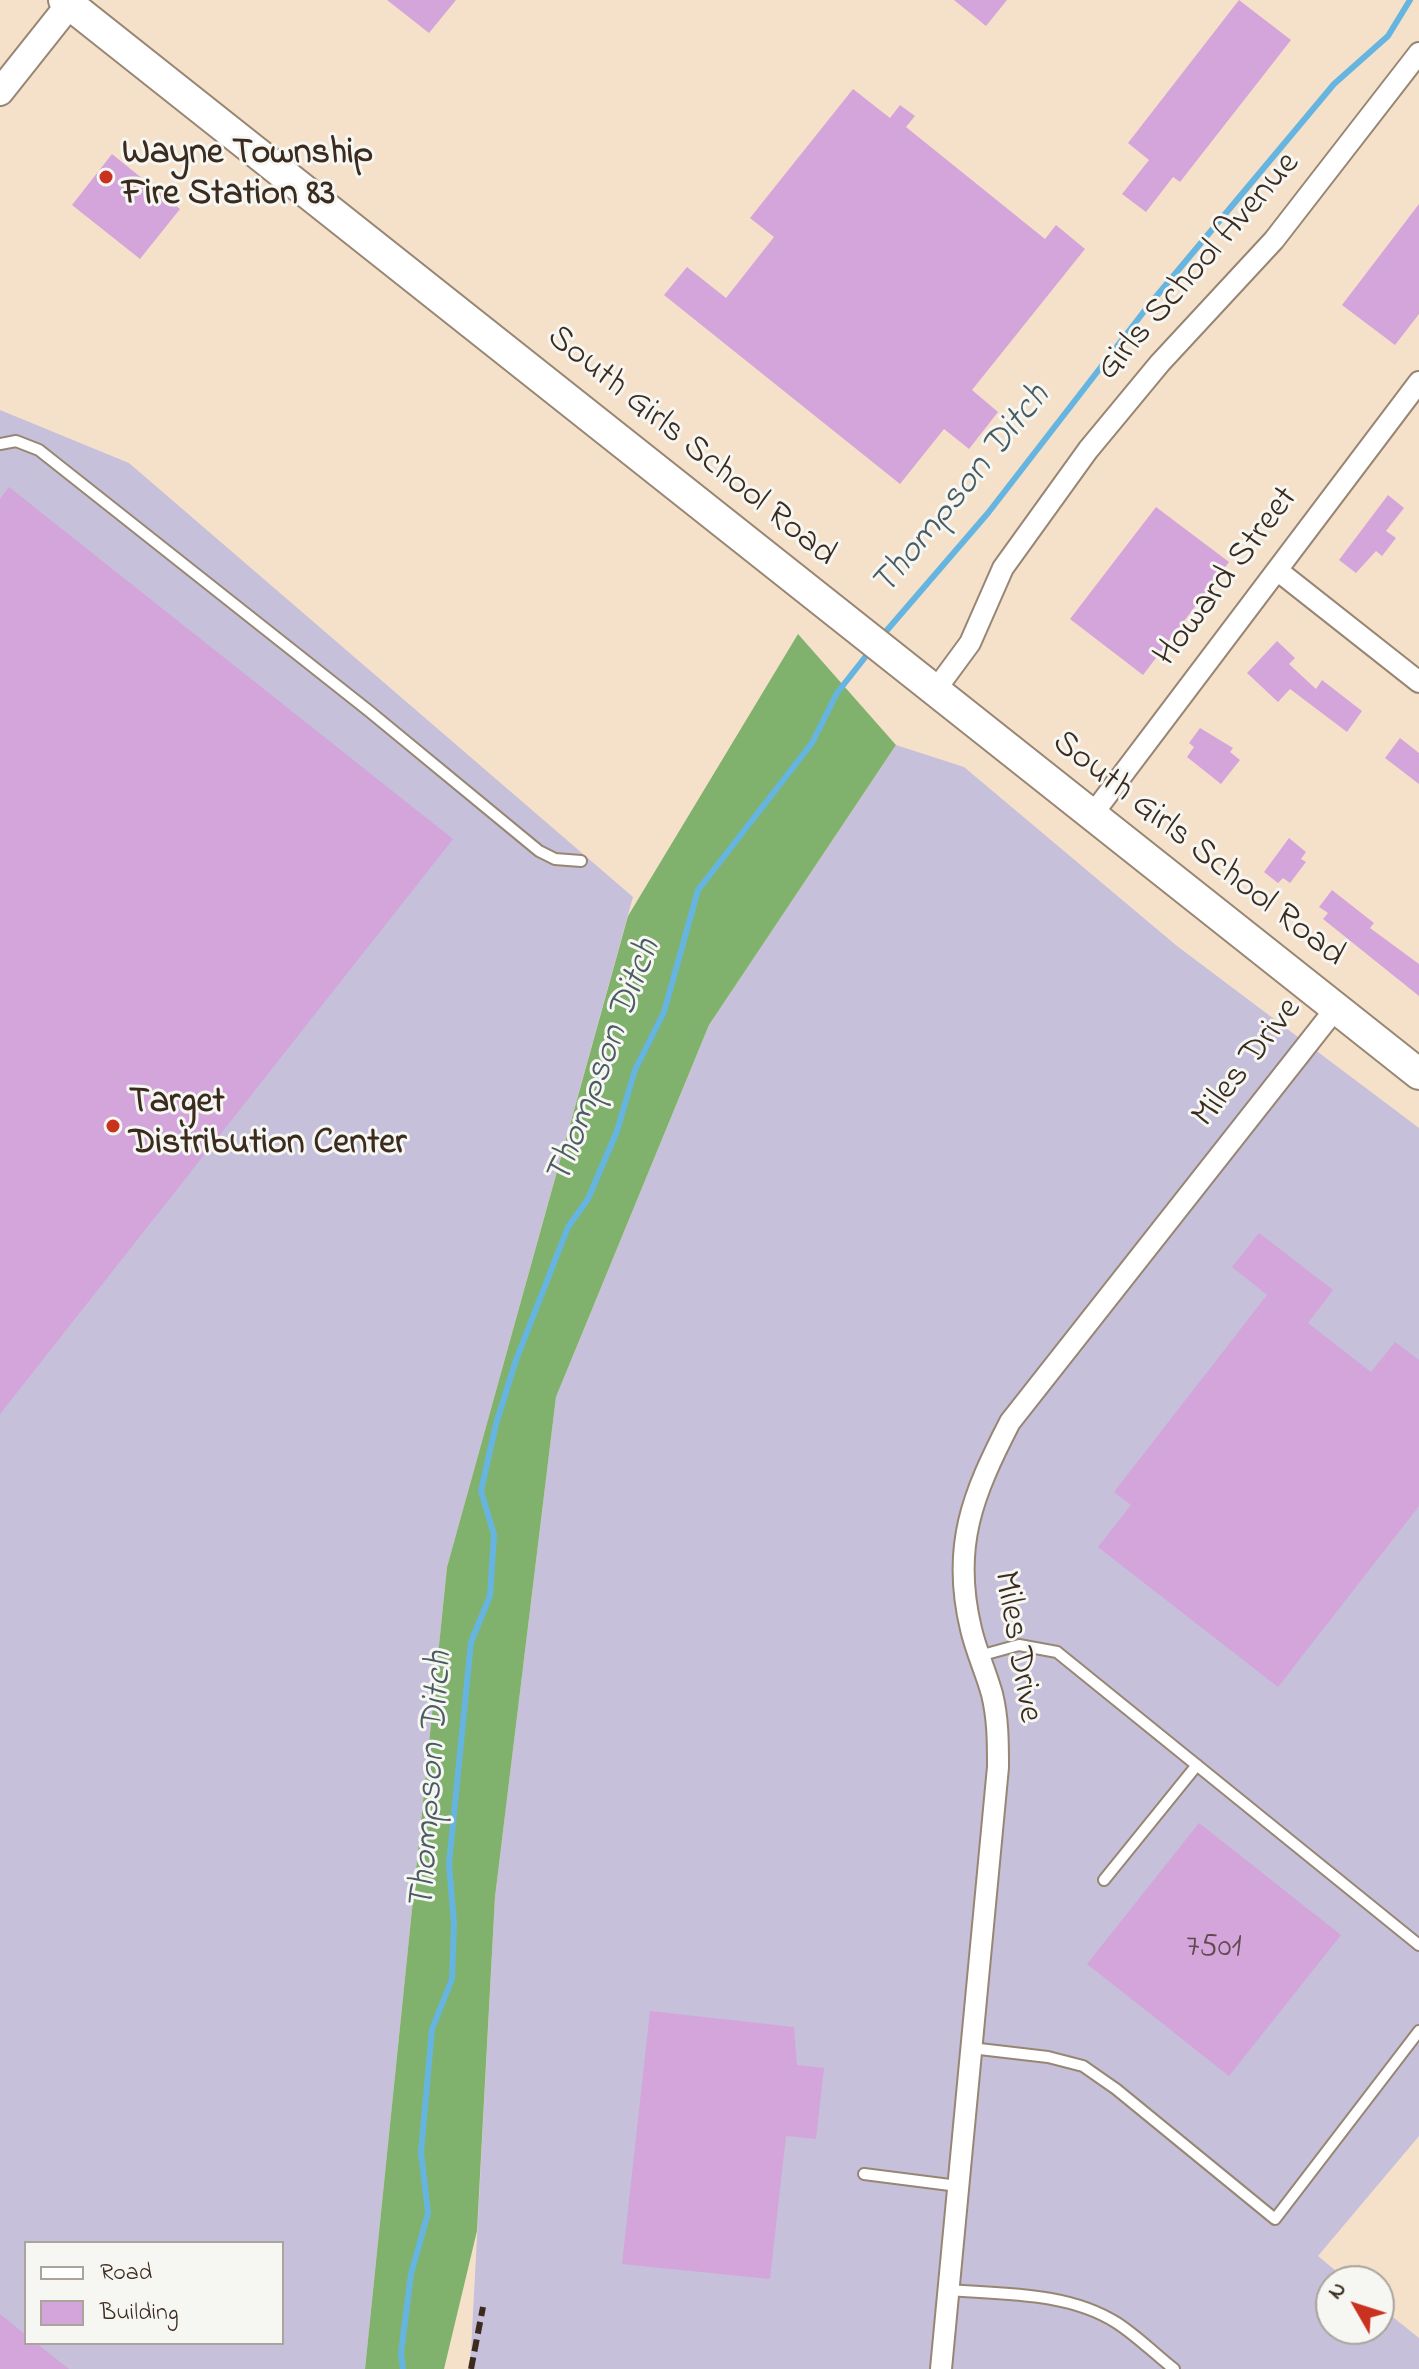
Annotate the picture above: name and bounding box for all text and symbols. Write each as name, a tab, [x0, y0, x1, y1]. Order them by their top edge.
place label: Wayne Township Fire Station 83	[122, 134, 373, 219]
street label: Girls School Avenue	[1089, 145, 1311, 391]
marker: Wayne Township Fire Station 83	[97, 168, 115, 186]
street label: South Girls School Road	[537, 318, 843, 578]
water label: Thompson Ditch	[864, 377, 1062, 607]
street label: Howard Street	[1146, 480, 1310, 676]
street label: South Girls School Road	[1042, 723, 1352, 979]
water label: Thompson Ditch	[538, 934, 674, 1192]
street label: Miles Drive	[1185, 990, 1313, 1138]
place label: Target Distribution Center	[129, 1083, 407, 1168]
marker: Target Distribution Center	[104, 1117, 122, 1135]
street label: Miles Drive	[980, 1568, 1050, 1726]
water label: Thompson Ditch	[402, 1650, 466, 1912]
house number: 7501	[1186, 1931, 1242, 1969]
legend	[24, 2241, 284, 2345]
text: Road	[100, 2256, 152, 2291]
north arrow	[1315, 2265, 1395, 2345]
text: N	[1321, 2275, 1355, 2307]
text: Building	[100, 2296, 179, 2331]

